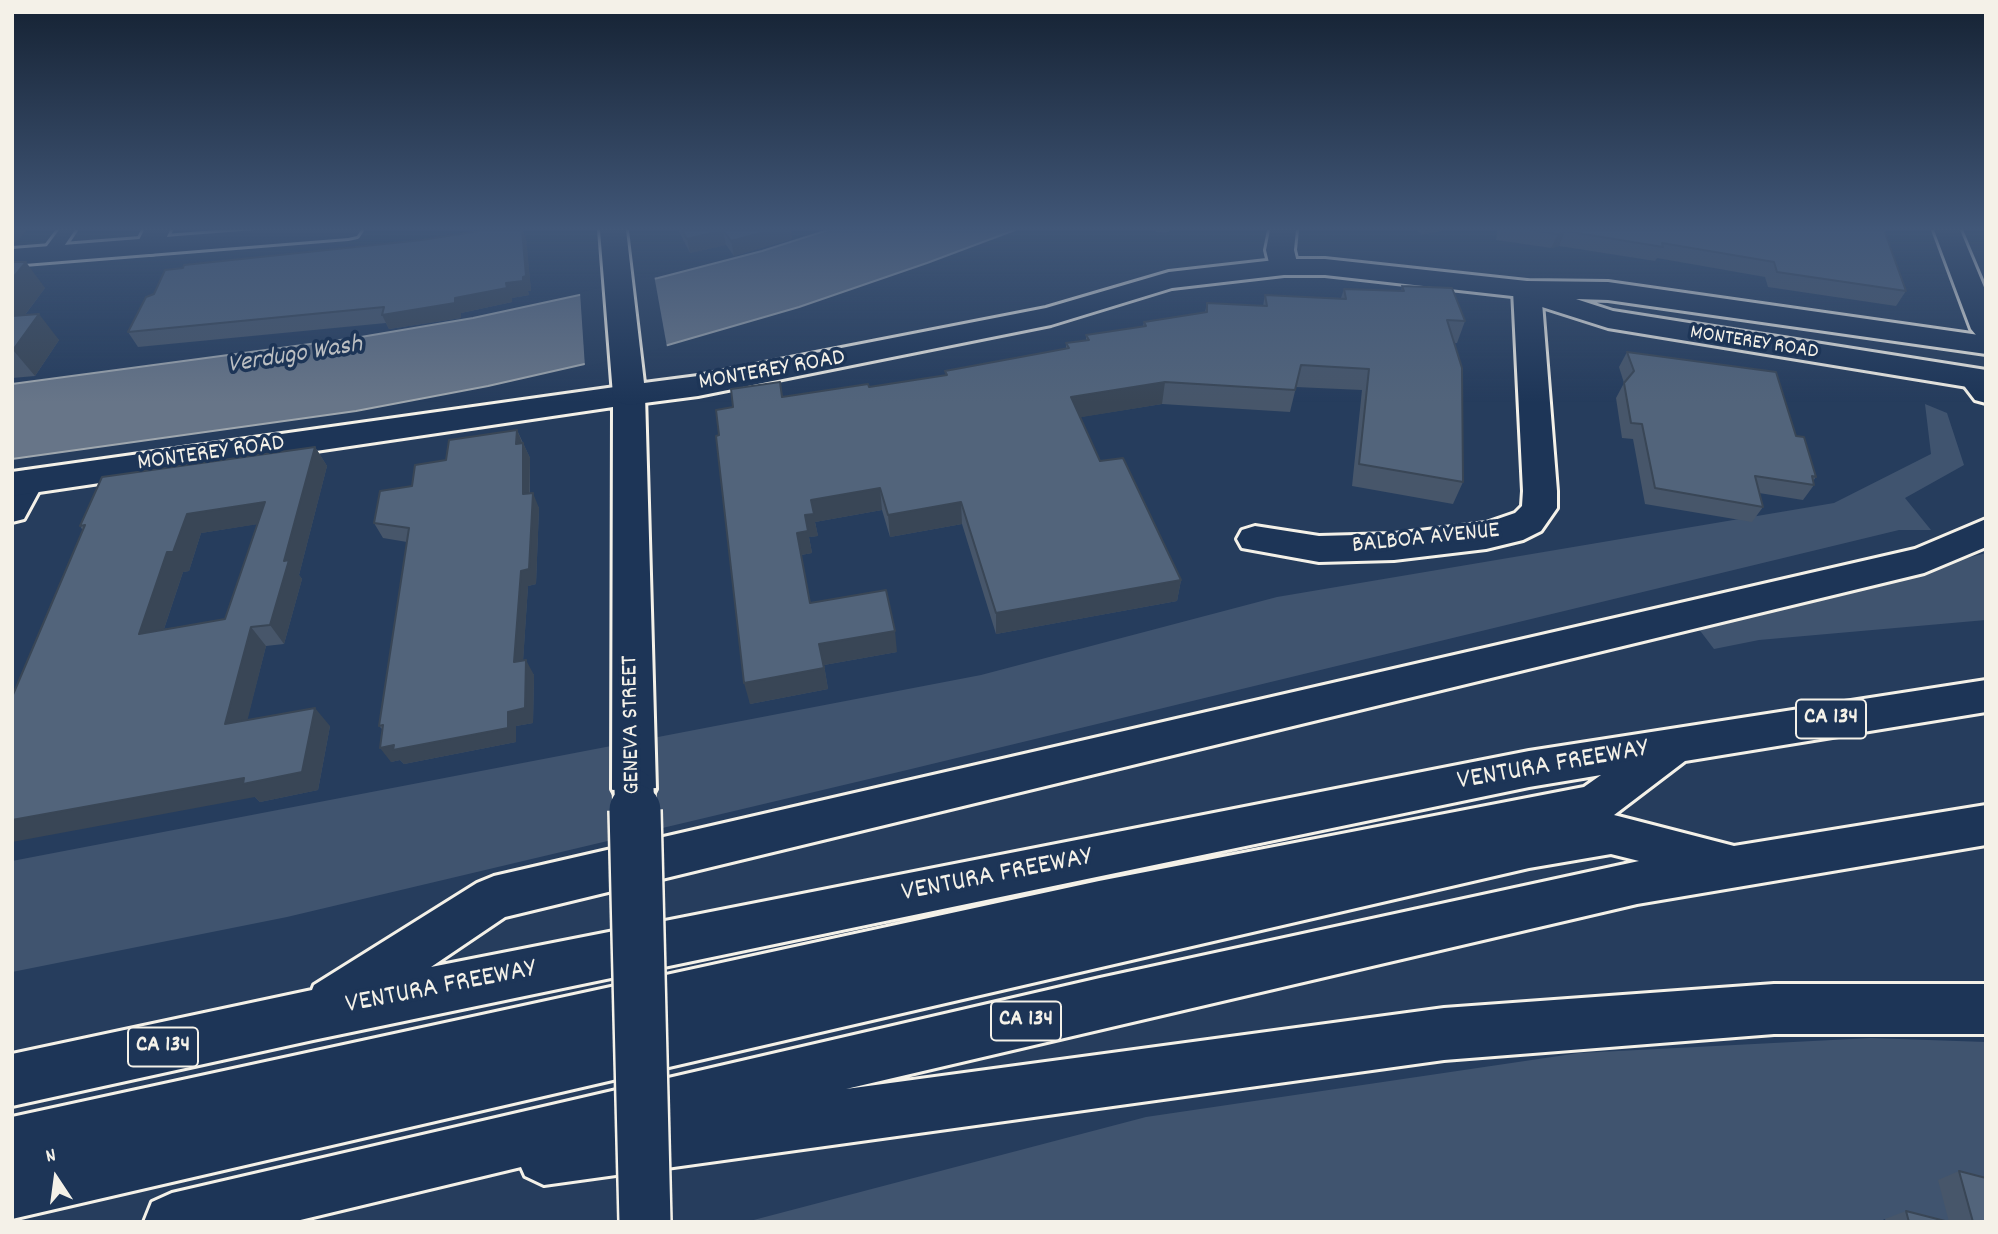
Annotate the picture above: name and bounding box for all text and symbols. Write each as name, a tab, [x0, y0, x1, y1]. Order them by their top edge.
street label: MONTEREY ROAD	[1688, 321, 1820, 367]
water label: Verdugo Wash	[225, 331, 365, 383]
street label: MONTEREY ROAD	[697, 345, 847, 399]
street label: MONTEREY ROAD	[136, 430, 286, 480]
street label: BALBOA AVENUE	[1351, 518, 1501, 562]
street label: GENEVA STREET	[617, 655, 649, 795]
road number: CA 134	[1796, 699, 1866, 738]
street label: VENTURA FREEWAY	[1455, 734, 1651, 800]
street label: VENTURA FREEWAY	[899, 842, 1095, 912]
street label: VENTURA FREEWAY	[343, 954, 539, 1024]
road number: CA 134	[991, 1002, 1061, 1040]
road number: CA 134	[128, 1028, 198, 1066]
north arrow	[21, 1143, 91, 1213]
text: N	[44, 1143, 59, 1171]

